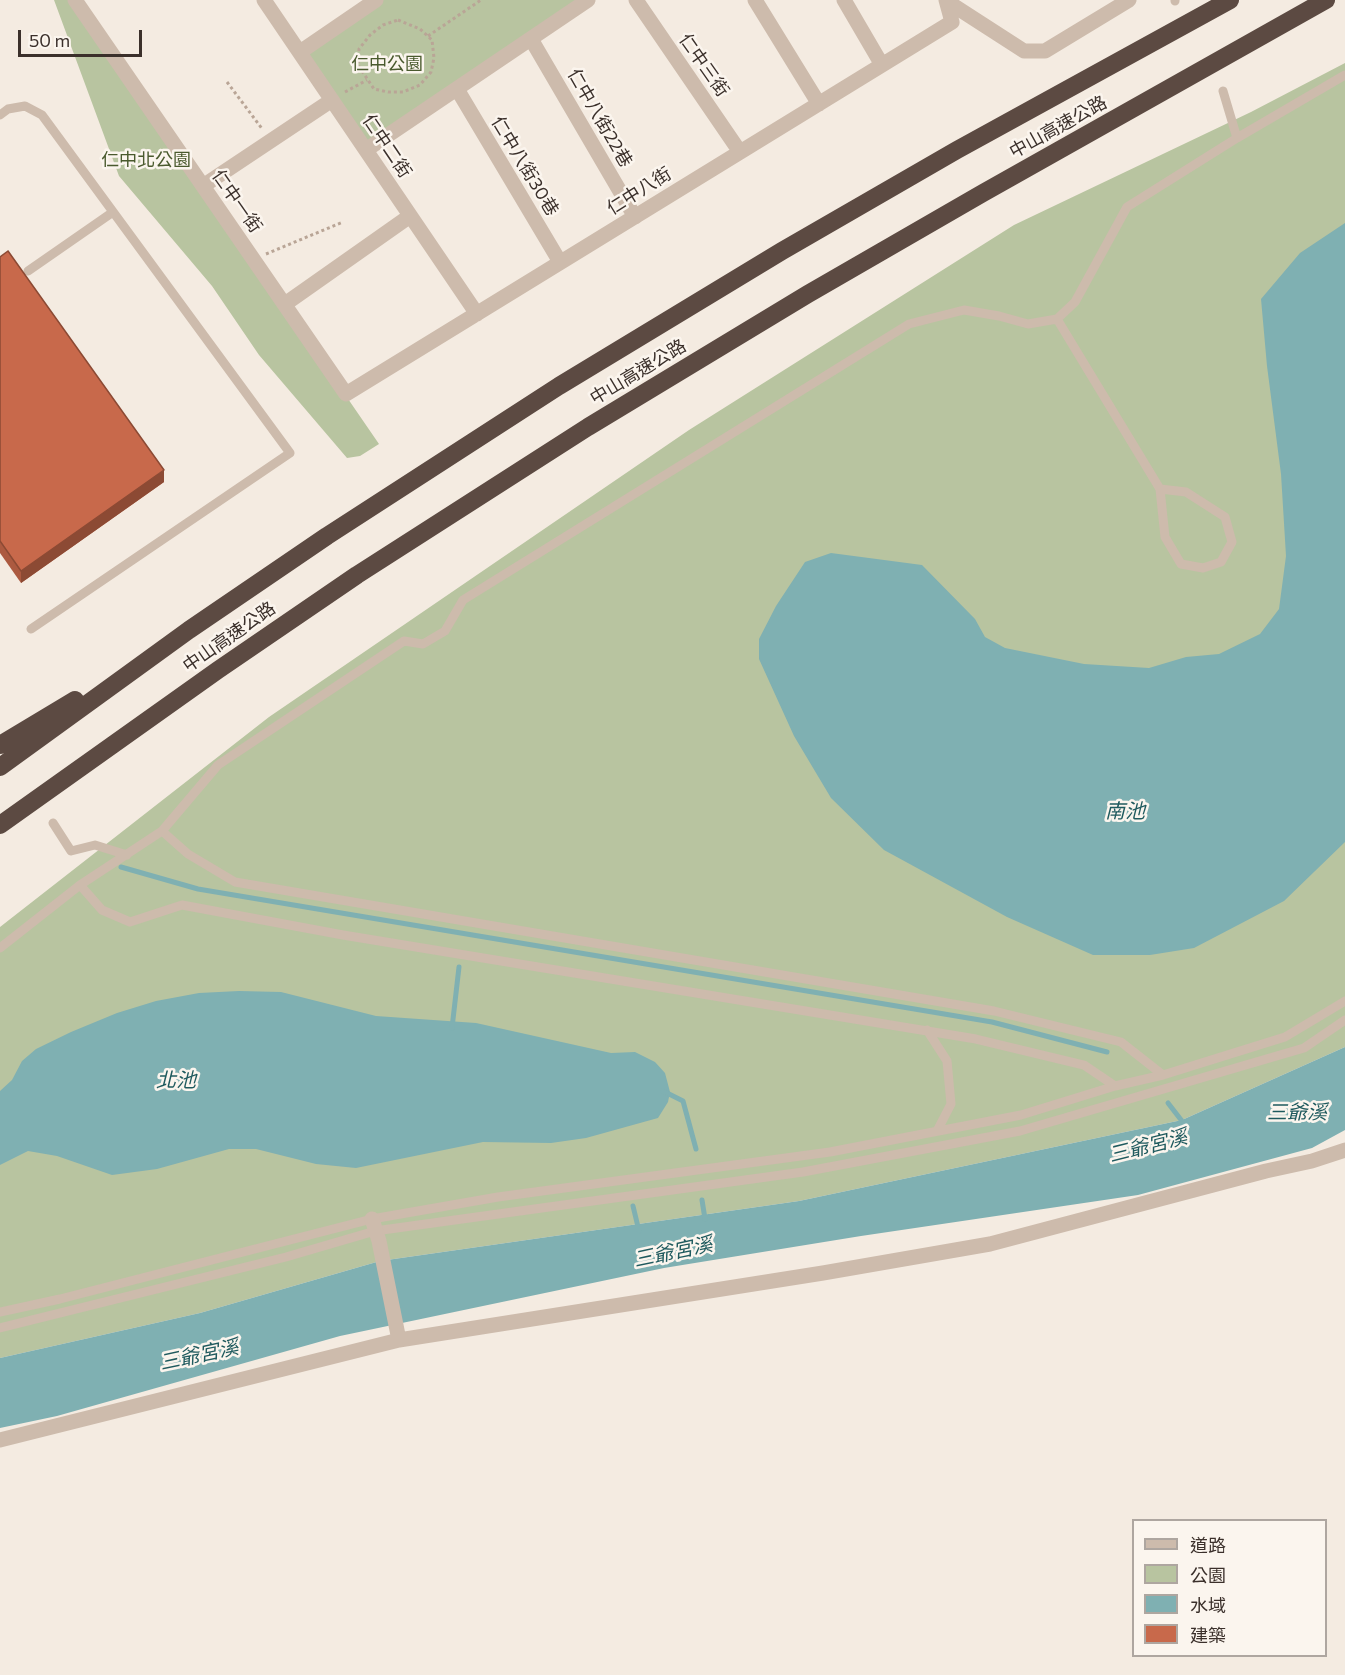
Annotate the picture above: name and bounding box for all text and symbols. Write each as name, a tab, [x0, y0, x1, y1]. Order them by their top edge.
scale bar	[21, 18, 146, 56]
text: 50 m	[29, 29, 70, 51]
street label: 仁中三街	[675, 29, 733, 101]
park label: 仁中公園	[351, 53, 423, 75]
street label: 仁中八街22巷	[563, 65, 637, 171]
street label: 中山高速公路	[1006, 91, 1110, 163]
street label: 仁中二街	[358, 110, 416, 182]
street label: 仁中八街30巷	[487, 112, 563, 220]
park label: 仁中北公園	[101, 149, 191, 171]
street label: 仁中八街	[603, 163, 675, 219]
street label: 仁中一街	[208, 165, 266, 237]
street label: 中山高速公路	[586, 335, 690, 409]
street label: 中山高速公路	[179, 597, 279, 677]
water label: 南池	[1105, 799, 1145, 823]
water label: 北池	[156, 1068, 196, 1092]
water label: 三爺溪	[1267, 1100, 1327, 1124]
water label: 三爺宮溪	[1106, 1125, 1190, 1167]
water label: 三爺宮溪	[631, 1232, 715, 1272]
water label: 三爺宮溪	[157, 1335, 241, 1375]
legend	[1132, 1519, 1327, 1657]
text: 道路	[1190, 1534, 1226, 1556]
text: 公園	[1190, 1564, 1226, 1586]
text: 水域	[1190, 1594, 1226, 1616]
text: 建築	[1190, 1624, 1226, 1646]

